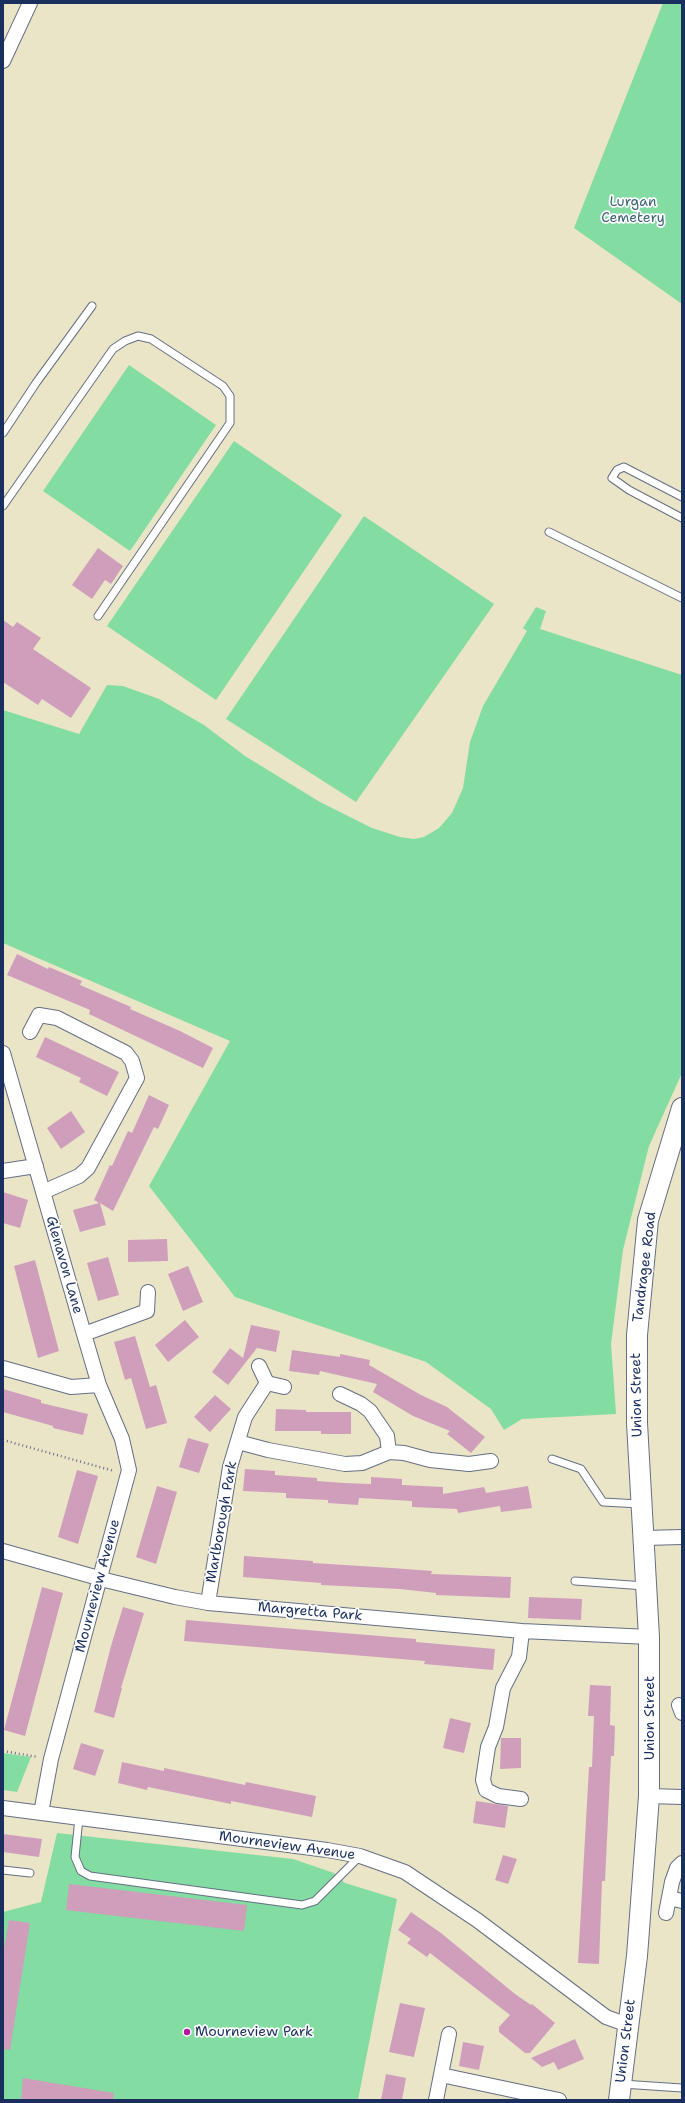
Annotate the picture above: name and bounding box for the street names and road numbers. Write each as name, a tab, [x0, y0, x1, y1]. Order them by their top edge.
street label: Tandragee Road	[630, 1211, 660, 1323]
street label: Glenavon Lane	[42, 1214, 86, 1316]
street label: Union Street	[628, 1353, 646, 1437]
street label: Marlborough Park	[203, 1460, 241, 1584]
street label: Mourneview Avenue	[72, 1518, 124, 1654]
street label: Margretta Park	[257, 1599, 363, 1625]
street label: Union Street	[642, 1676, 658, 1760]
street label: Mourneview Avenue	[218, 1828, 356, 1864]
street label: Union Street	[613, 1998, 639, 2084]

